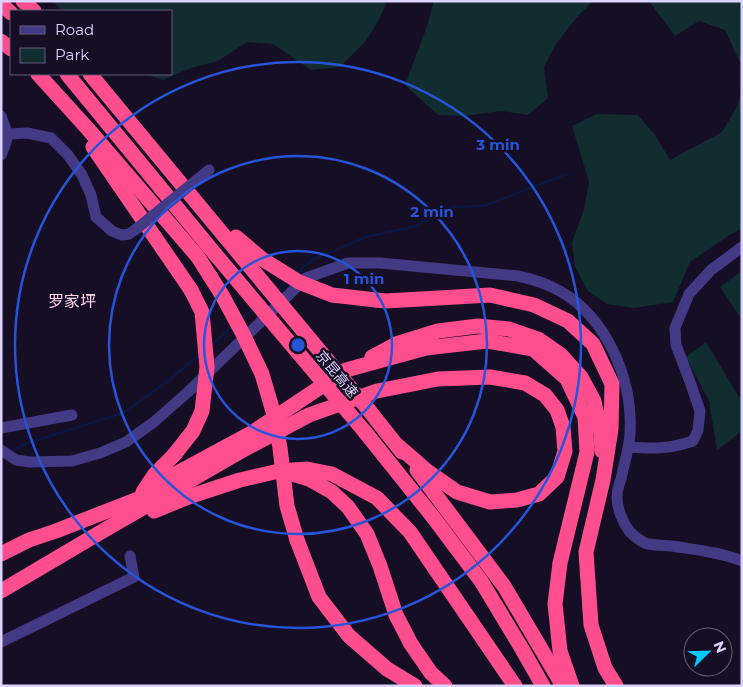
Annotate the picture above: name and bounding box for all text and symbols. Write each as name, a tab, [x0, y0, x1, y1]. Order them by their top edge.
legend	[10, 10, 172, 75]
text: Road	[55, 20, 94, 39]
text: Park	[55, 45, 89, 64]
text: 3 min	[475, 135, 520, 154]
text: 2 min	[410, 202, 454, 221]
text: 1 min	[344, 269, 384, 288]
district label: 罗家坪	[48, 292, 96, 311]
centre of rings	[289, 336, 307, 354]
street label: 京昆高速	[312, 347, 362, 401]
north arrow	[683, 627, 733, 677]
text: N	[709, 638, 730, 656]

